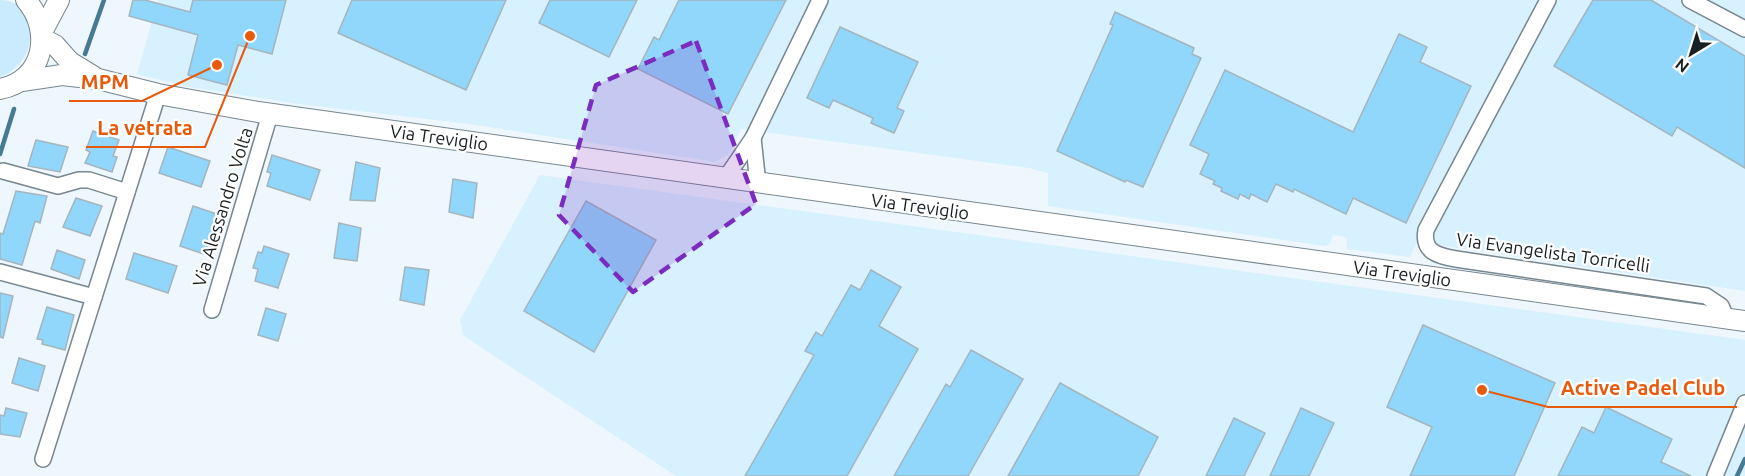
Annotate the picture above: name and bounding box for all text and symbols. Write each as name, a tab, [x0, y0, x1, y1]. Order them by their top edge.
north arrow	[1661, 24, 1721, 84]
text: N	[1672, 55, 1692, 77]
callout: MPM	[69, 63, 142, 101]
text: MPM	[81, 70, 129, 93]
callout: La vetrata	[86, 109, 205, 147]
text: La vetrata	[97, 116, 193, 139]
street label: Via Treviglio	[389, 120, 490, 154]
street label: Via Alessandro Volta	[188, 125, 256, 289]
street label: Via Treviglio	[870, 189, 971, 223]
street label: Via Evangelista Torricelli	[1455, 229, 1651, 276]
street label: Via Treviglio	[1352, 256, 1453, 290]
callout: Active Padel Club	[1548, 369, 1737, 407]
text: Active Padel Club	[1561, 376, 1725, 399]

